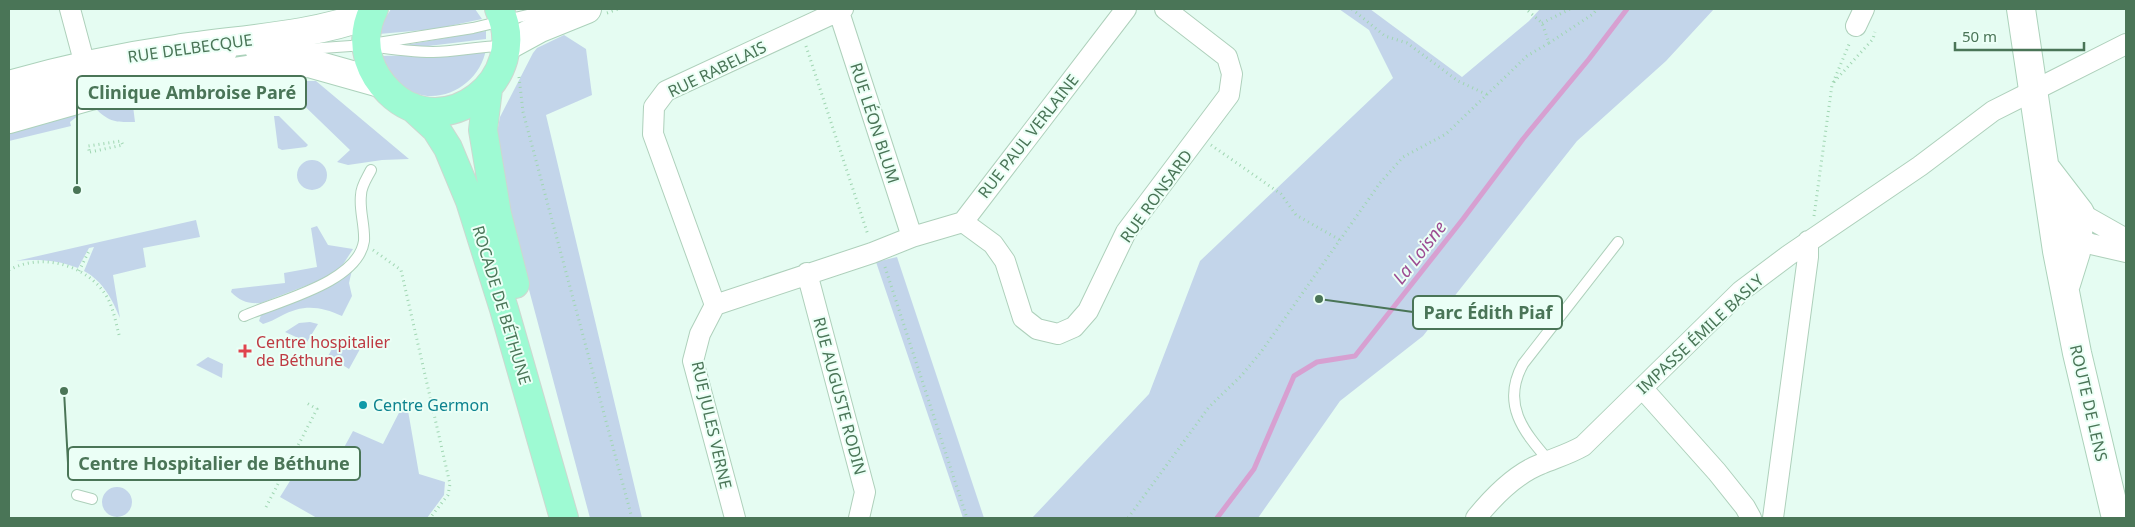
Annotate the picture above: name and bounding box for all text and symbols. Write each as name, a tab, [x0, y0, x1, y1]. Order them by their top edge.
scale bar	[1955, 20, 2084, 52]
text: 50 m	[1962, 26, 1997, 46]
street label: RUE DELBECQUE	[126, 28, 254, 68]
street label: RUE RABELAIS	[664, 36, 770, 102]
street label: RUE LÉON BLUM	[845, 60, 905, 186]
street label: RUE PAUL VERLAINE	[973, 69, 1083, 203]
callout: Clinique Ambroise Paré	[77, 76, 306, 109]
text: Clinique Ambroise Paré	[88, 80, 296, 104]
street label: RUE RONSARD	[1115, 145, 1197, 247]
water label: La Loisne	[1387, 215, 1451, 289]
street label: ROCADE DE BÉTHUNE	[467, 223, 537, 387]
street label: IMPASSE ÉMILE BASLY	[1632, 269, 1769, 399]
callout: Parc Édith Piaf	[1413, 296, 1562, 329]
text: Parc Édith Piaf	[1424, 300, 1554, 324]
street label: RUE AUGUSTE RODIN	[808, 315, 872, 477]
place label: Centre hospitalier de Béthune	[256, 331, 391, 371]
street label: ROUTE DE LENS	[2065, 343, 2113, 464]
marker: Centre hospitalier de Béthune	[238, 344, 252, 358]
street label: RUE JULES VERNE	[687, 359, 737, 491]
place label: Centre Germon	[373, 394, 489, 416]
marker: Centre Germon	[357, 399, 369, 411]
callout: Centre Hospitalier de Béthune	[68, 447, 360, 480]
text: Centre Hospitalier de Béthune	[78, 451, 350, 475]

